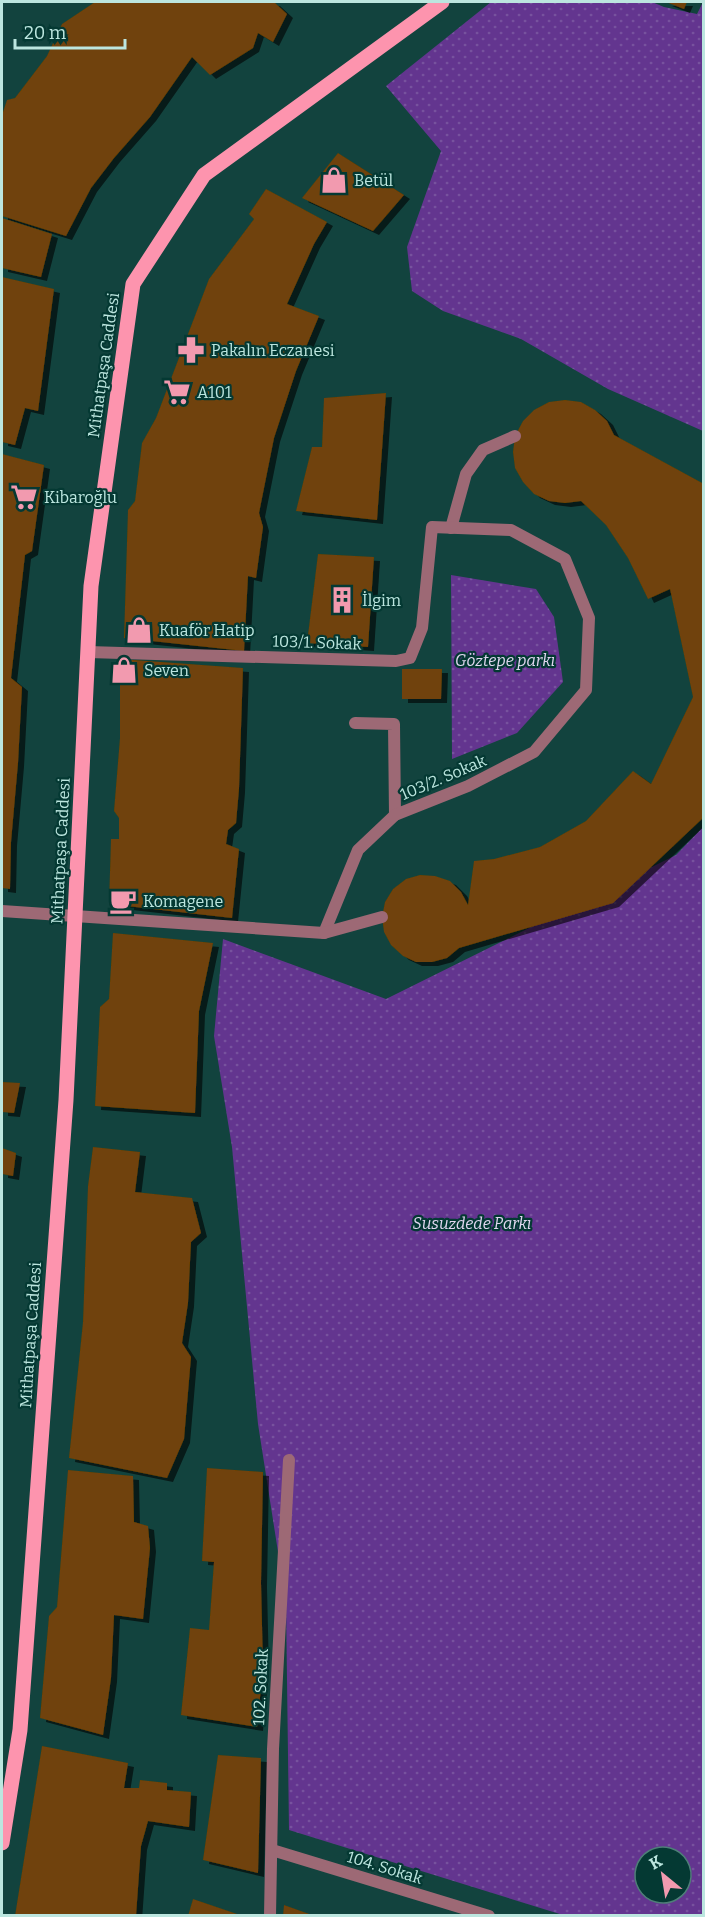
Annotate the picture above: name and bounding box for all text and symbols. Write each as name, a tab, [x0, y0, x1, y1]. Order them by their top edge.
scale bar	[15, 12, 124, 50]
text: 20 m	[24, 22, 66, 44]
shop icon: Betül	[319, 165, 349, 195]
place label: Betül	[354, 171, 394, 190]
street label: Mithatpaşa Caddesi	[84, 291, 123, 439]
pharmacy icon: Pakalın Eczanesi	[176, 335, 206, 365]
place label: Pakalın Eczanesi	[211, 341, 335, 360]
supermarket icon: A101	[162, 377, 192, 407]
place label: A101	[197, 383, 232, 402]
supermarket icon: Kibaroğlu	[9, 482, 39, 512]
place label: Kibaroğlu	[44, 488, 117, 507]
building icon: İlgim	[327, 585, 357, 615]
place label: İlgim	[362, 591, 401, 610]
shop icon: Kuaför Hatip	[124, 615, 154, 645]
place label: Kuaför Hatip	[159, 621, 255, 640]
street label: 103/1. Sokak	[272, 631, 362, 654]
park label: Göztepe parkı	[455, 651, 555, 670]
shop icon: Seven	[109, 655, 139, 685]
place label: Seven	[144, 661, 189, 680]
street label: 103/2. Sokak	[397, 751, 489, 804]
street label: Mithatpaşa Caddesi	[47, 777, 74, 924]
cafe icon: Komagene	[108, 886, 138, 916]
place label: Komagene	[143, 892, 223, 911]
park label: Susuzdede Parkı	[413, 1214, 531, 1233]
street label: Mithatpaşa Caddesi	[16, 1261, 45, 1409]
street label: 102. Sokak	[249, 1648, 272, 1726]
north arrow	[633, 1845, 693, 1905]
street label: 104. Sokak	[345, 1847, 425, 1888]
text: K	[646, 1851, 666, 1874]

